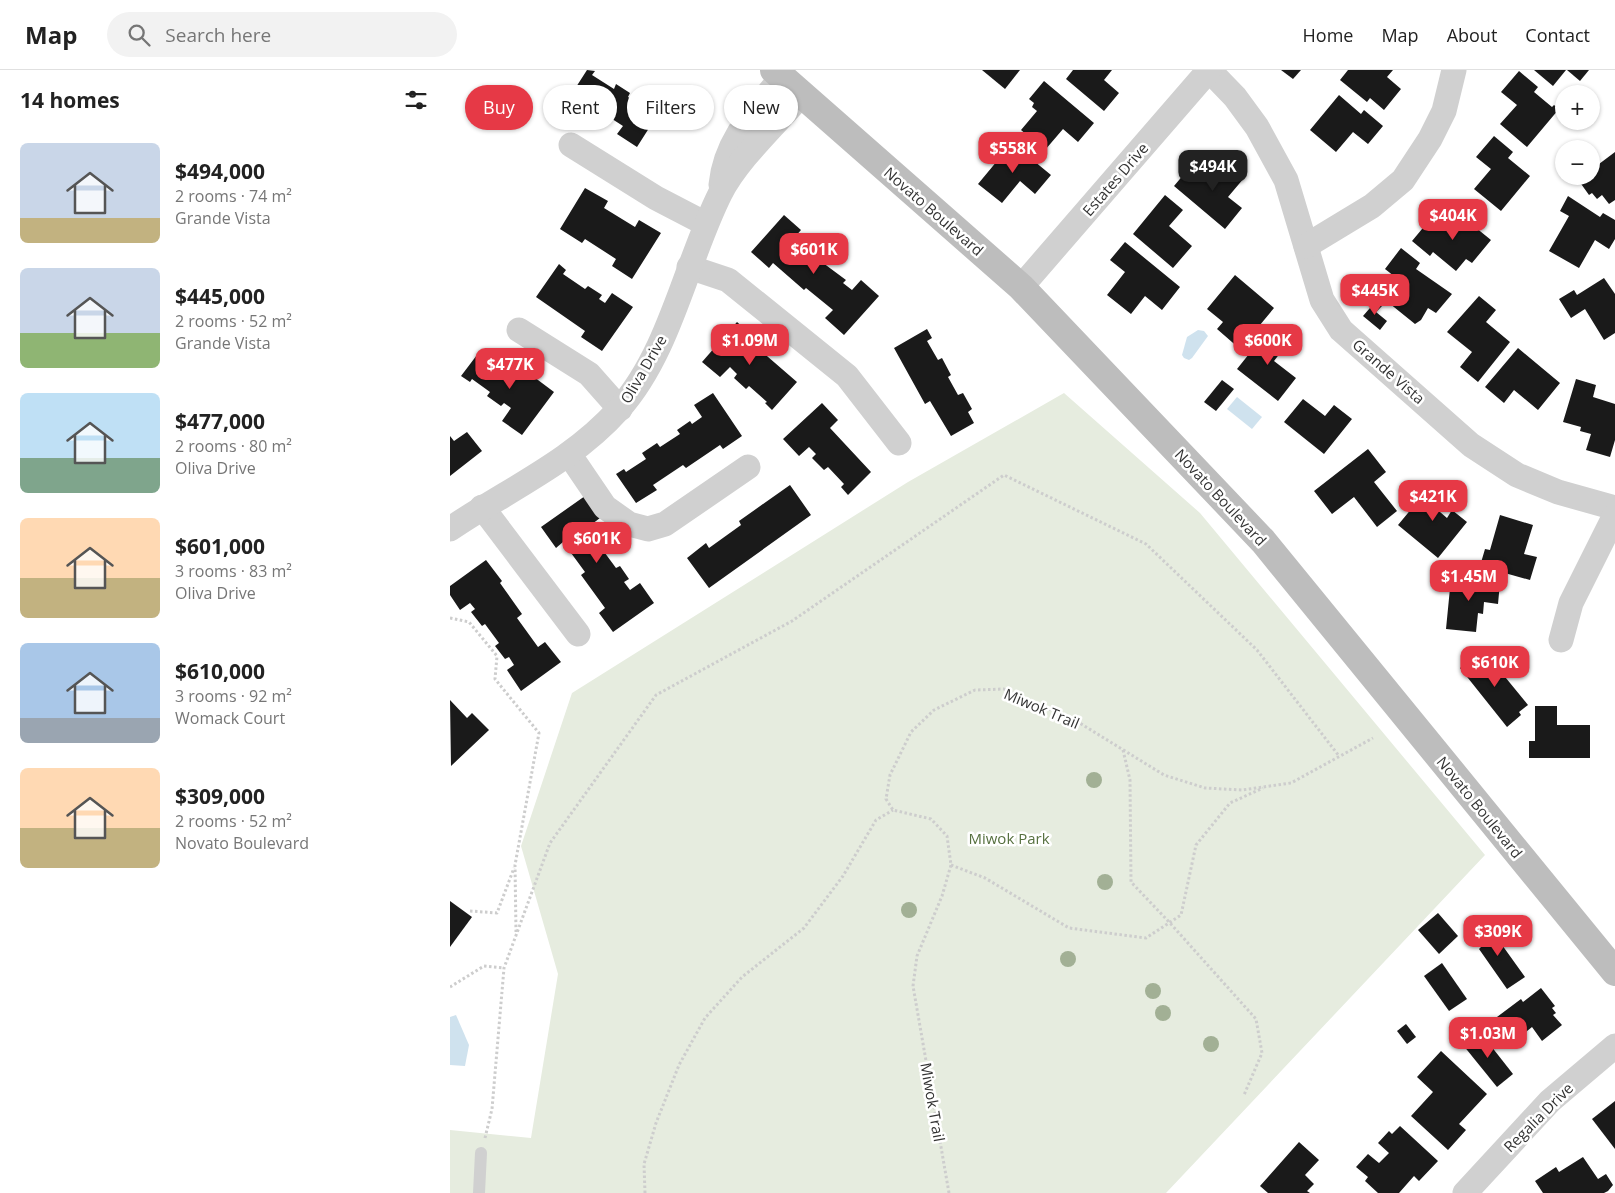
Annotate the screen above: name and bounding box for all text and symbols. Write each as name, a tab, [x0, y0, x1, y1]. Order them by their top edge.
search box	[107, 12, 457, 57]
text: Map	[25, 18, 77, 51]
icon: search	[125, 21, 153, 49]
text: Search here	[165, 22, 271, 48]
text: Home	[1303, 23, 1353, 47]
text: Map	[1381, 23, 1419, 47]
text: About	[1447, 23, 1497, 47]
text: Contact	[1525, 23, 1590, 47]
chip: Buy	[465, 85, 533, 130]
chip: Rent	[543, 85, 617, 130]
chip: Filters	[627, 85, 714, 130]
chip: New	[724, 85, 798, 130]
map controls	[1555, 85, 1600, 185]
button: +	[1555, 85, 1600, 130]
text: 14 homes	[20, 86, 120, 114]
icon: filters	[402, 86, 430, 114]
pin: $558K	[978, 132, 1048, 174]
text: $558K	[989, 137, 1037, 159]
street label: Estates Drive	[1078, 138, 1152, 220]
button: −	[1555, 140, 1600, 185]
pin: $494K	[1178, 150, 1248, 192]
text: $494K	[1189, 155, 1237, 177]
text: $494,000	[175, 157, 265, 185]
street label: Novato Boulevard	[880, 162, 988, 260]
icon: home	[60, 163, 120, 223]
text: 2 rooms · 74 m²	[175, 185, 292, 207]
pin: $404K	[1418, 198, 1488, 241]
text: $404K	[1429, 204, 1477, 226]
text: Grande Vista	[175, 207, 271, 229]
pin: $601K	[779, 232, 849, 275]
text: $601K	[790, 238, 838, 260]
pin: $445K	[1340, 274, 1410, 316]
text: $445K	[1351, 279, 1399, 301]
text: $445,000	[175, 282, 265, 310]
icon: home	[60, 288, 120, 348]
text: 2 rooms · 52 m²	[175, 310, 292, 332]
pin: $1.09M	[709, 324, 791, 366]
pin: $600K	[1233, 324, 1303, 366]
text: $1.09M	[722, 329, 778, 351]
text: $600K	[1244, 329, 1292, 351]
street label: Oliva Drive	[615, 331, 671, 407]
text: Grande Vista	[175, 332, 271, 354]
street label: Grande Vista	[1349, 334, 1429, 408]
pin: $477K	[475, 348, 545, 390]
text: $477K	[486, 353, 534, 375]
text: $477,000	[175, 407, 265, 435]
icon: home	[60, 413, 120, 473]
text: 2 rooms · 80 m²	[175, 435, 292, 457]
street label: Novato Boulevard	[1171, 444, 1271, 550]
text: Oliva Drive	[175, 457, 256, 479]
pin: $421K	[1398, 480, 1468, 522]
text: $421K	[1409, 485, 1457, 507]
pin: $601K	[562, 522, 632, 564]
text: $601K	[573, 527, 621, 549]
text: $601,000	[175, 532, 265, 560]
icon: home	[60, 538, 120, 598]
text: 3 rooms · 83 m²	[175, 560, 292, 582]
pin: $1.45M	[1428, 560, 1510, 602]
text: $1.45M	[1441, 565, 1497, 587]
text: Oliva Drive	[175, 582, 256, 604]
pin: $610K	[1460, 646, 1530, 688]
text: $610K	[1471, 651, 1519, 673]
text: $610,000	[175, 657, 265, 685]
icon: home	[60, 663, 120, 723]
street label: Miwok Trail	[1001, 683, 1083, 733]
text: 3 rooms · 92 m²	[175, 685, 292, 707]
text: Womack Court	[175, 707, 285, 729]
street label: Novato Boulevard	[1433, 752, 1527, 862]
text: $309,000	[175, 782, 265, 810]
icon: home	[60, 788, 120, 848]
text: 2 rooms · 52 m²	[175, 810, 292, 832]
park label: Miwok Park	[968, 828, 1050, 848]
text: Novato Boulevard	[175, 832, 309, 854]
pin: $309K	[1463, 914, 1533, 957]
text: $309K	[1474, 920, 1522, 942]
pin: $1.03M	[1447, 1016, 1529, 1059]
text: $1.03M	[1460, 1022, 1516, 1044]
street label: Miwok Trail	[916, 1061, 950, 1143]
street label: Regalia Drive	[1499, 1078, 1577, 1156]

